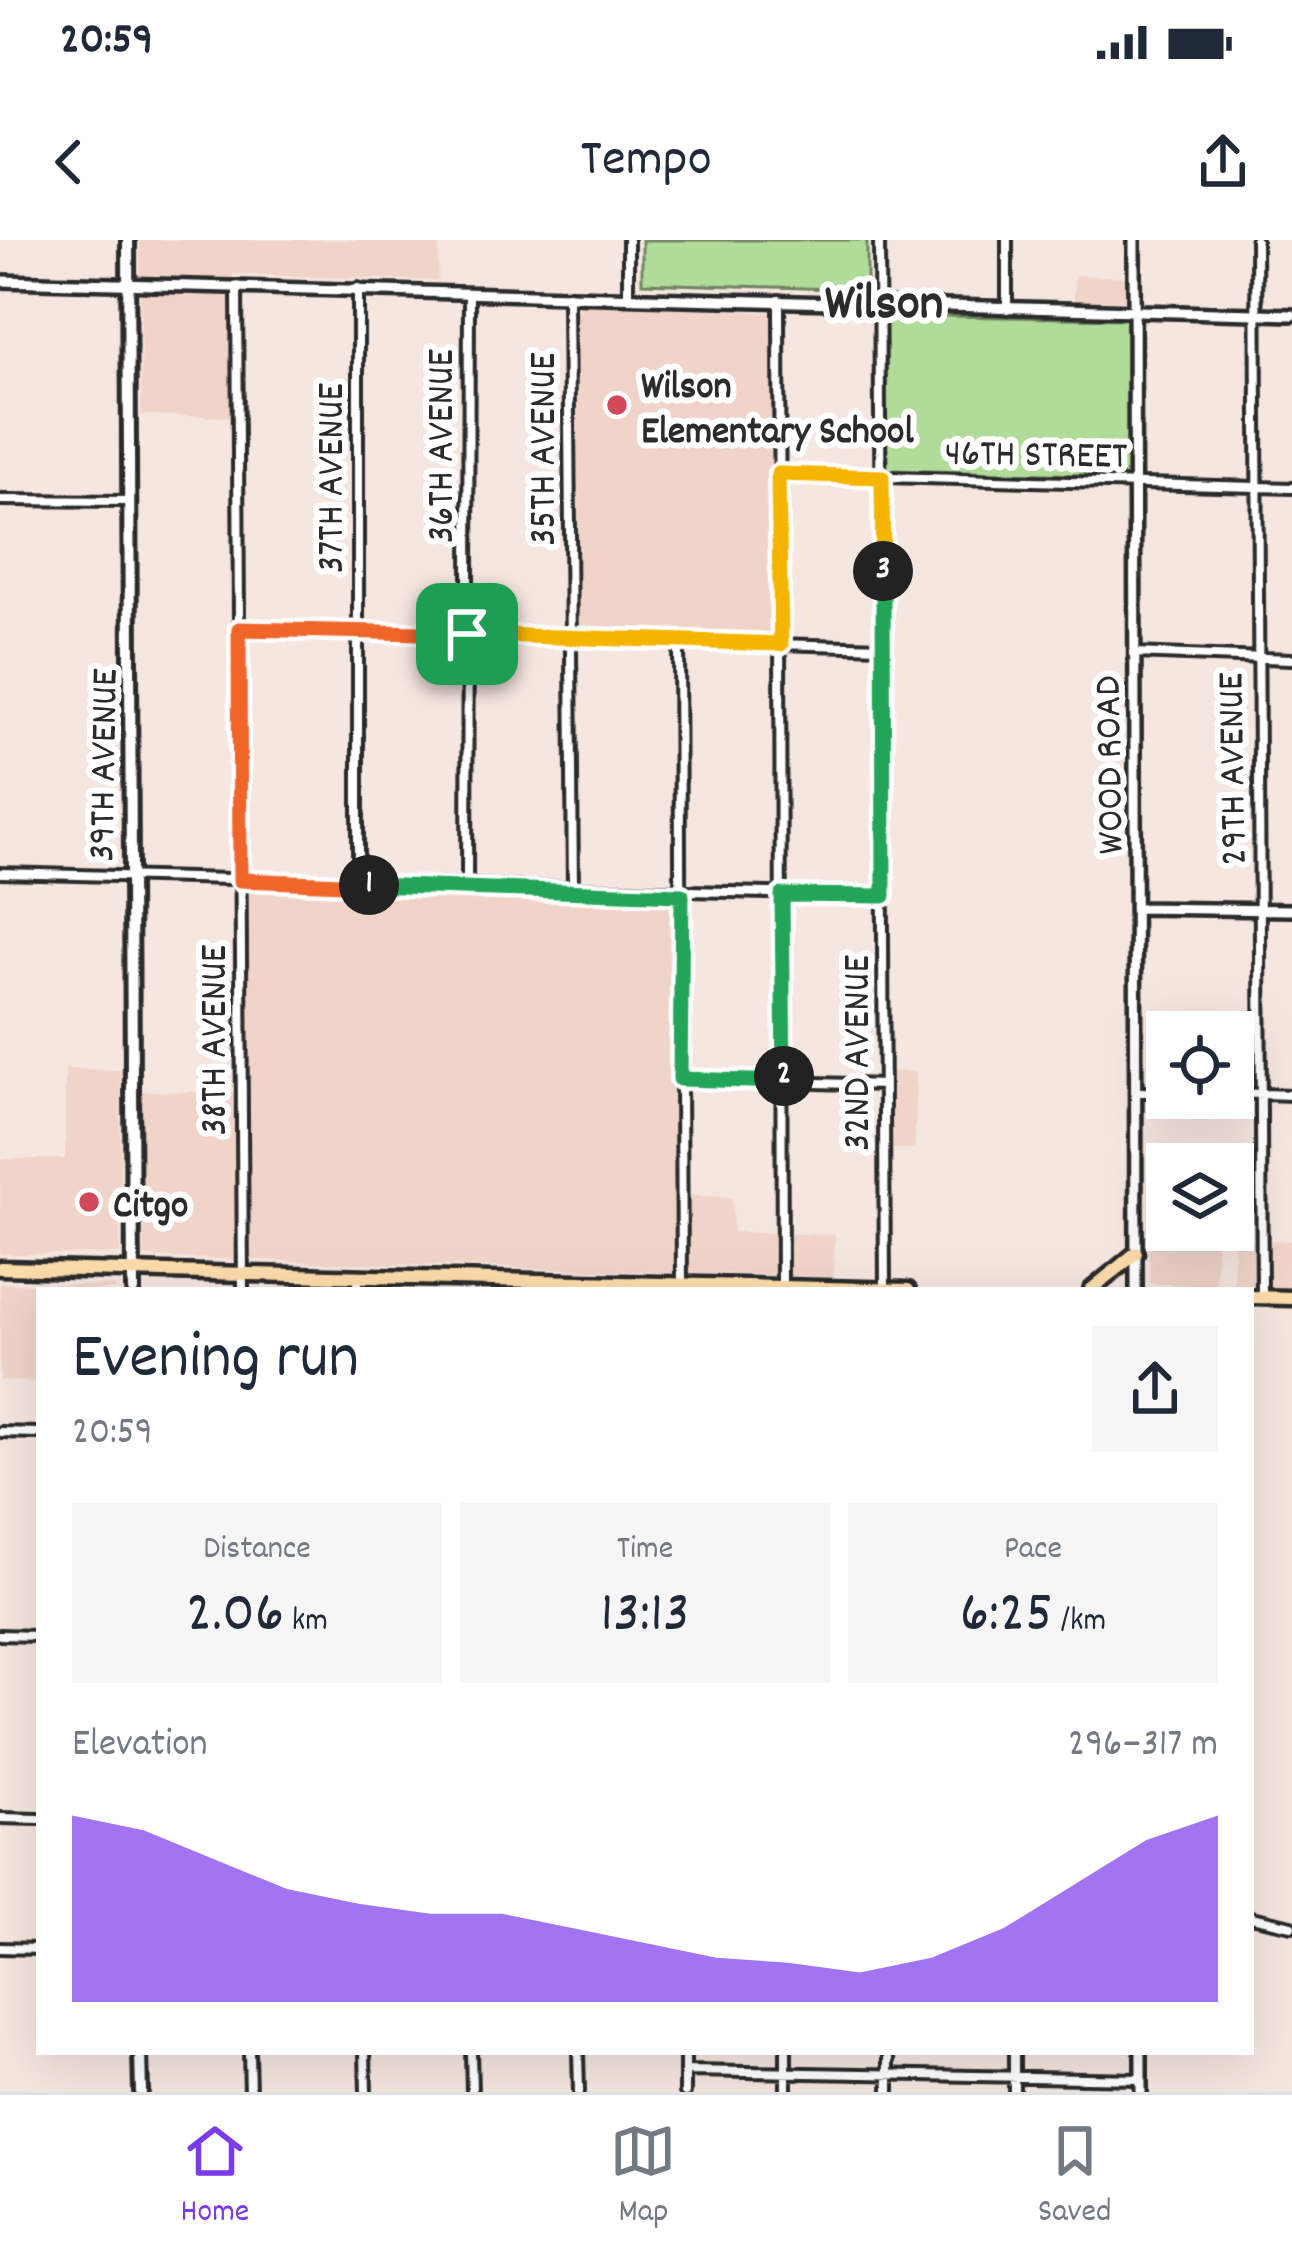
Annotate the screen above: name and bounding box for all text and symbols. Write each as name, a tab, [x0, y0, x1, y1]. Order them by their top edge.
text: 20:59	[60, 10, 153, 74]
text: Tempo	[580, 124, 712, 201]
icon: back	[36, 129, 102, 195]
icon: share	[1190, 129, 1256, 195]
district label: Wilson	[825, 271, 943, 343]
street label: 36TH AVENUE	[417, 348, 472, 543]
street label: 35TH AVENUE	[519, 352, 574, 546]
place label: Wilson Elementary School	[641, 362, 914, 462]
street label: 37TH AVENUE	[307, 383, 362, 573]
marker: Wilson Elementary School	[604, 392, 630, 418]
street label: 46TH STREET	[944, 428, 1128, 487]
pin: 3	[853, 541, 913, 601]
text: 3	[876, 547, 890, 594]
pin	[416, 583, 518, 685]
icon: arrive	[434, 601, 500, 667]
street label: 39TH AVENUE	[77, 668, 136, 862]
street label: 29TH AVENUE	[1206, 672, 1265, 866]
street label: WOOD ROAD	[1083, 675, 1142, 855]
pin: 1	[339, 855, 399, 915]
text: 1	[365, 861, 373, 908]
street label: 38TH AVENUE	[190, 944, 245, 1135]
street label: 32ND AVENUE	[833, 955, 888, 1151]
map controls	[1146, 1011, 1254, 1251]
button: locate	[1146, 1011, 1254, 1119]
pin: 2	[754, 1046, 814, 1106]
text: 2	[777, 1052, 791, 1099]
button: layers	[1146, 1143, 1254, 1251]
place label: Citgo	[113, 1181, 188, 1236]
marker: Citgo	[76, 1189, 102, 1215]
text: Evening run	[72, 1315, 359, 1409]
button: share	[1092, 1326, 1218, 1452]
text: 20:59	[72, 1407, 153, 1462]
text: Distance	[203, 1527, 311, 1574]
text: Time	[617, 1527, 673, 1574]
text: Pace	[1004, 1527, 1062, 1574]
text: 2.06	[186, 1574, 284, 1660]
text: 13:13	[600, 1574, 690, 1660]
text: 6:25	[960, 1574, 1053, 1660]
text: km	[284, 1599, 328, 1646]
text: /km	[1053, 1599, 1106, 1646]
text: Elevation	[72, 1719, 208, 1774]
text: 296–317 m	[1068, 1719, 1218, 1774]
tab: Home	[181, 2118, 249, 2237]
tab: Map	[610, 2118, 676, 2237]
tab: Saved	[1038, 2118, 1111, 2237]

